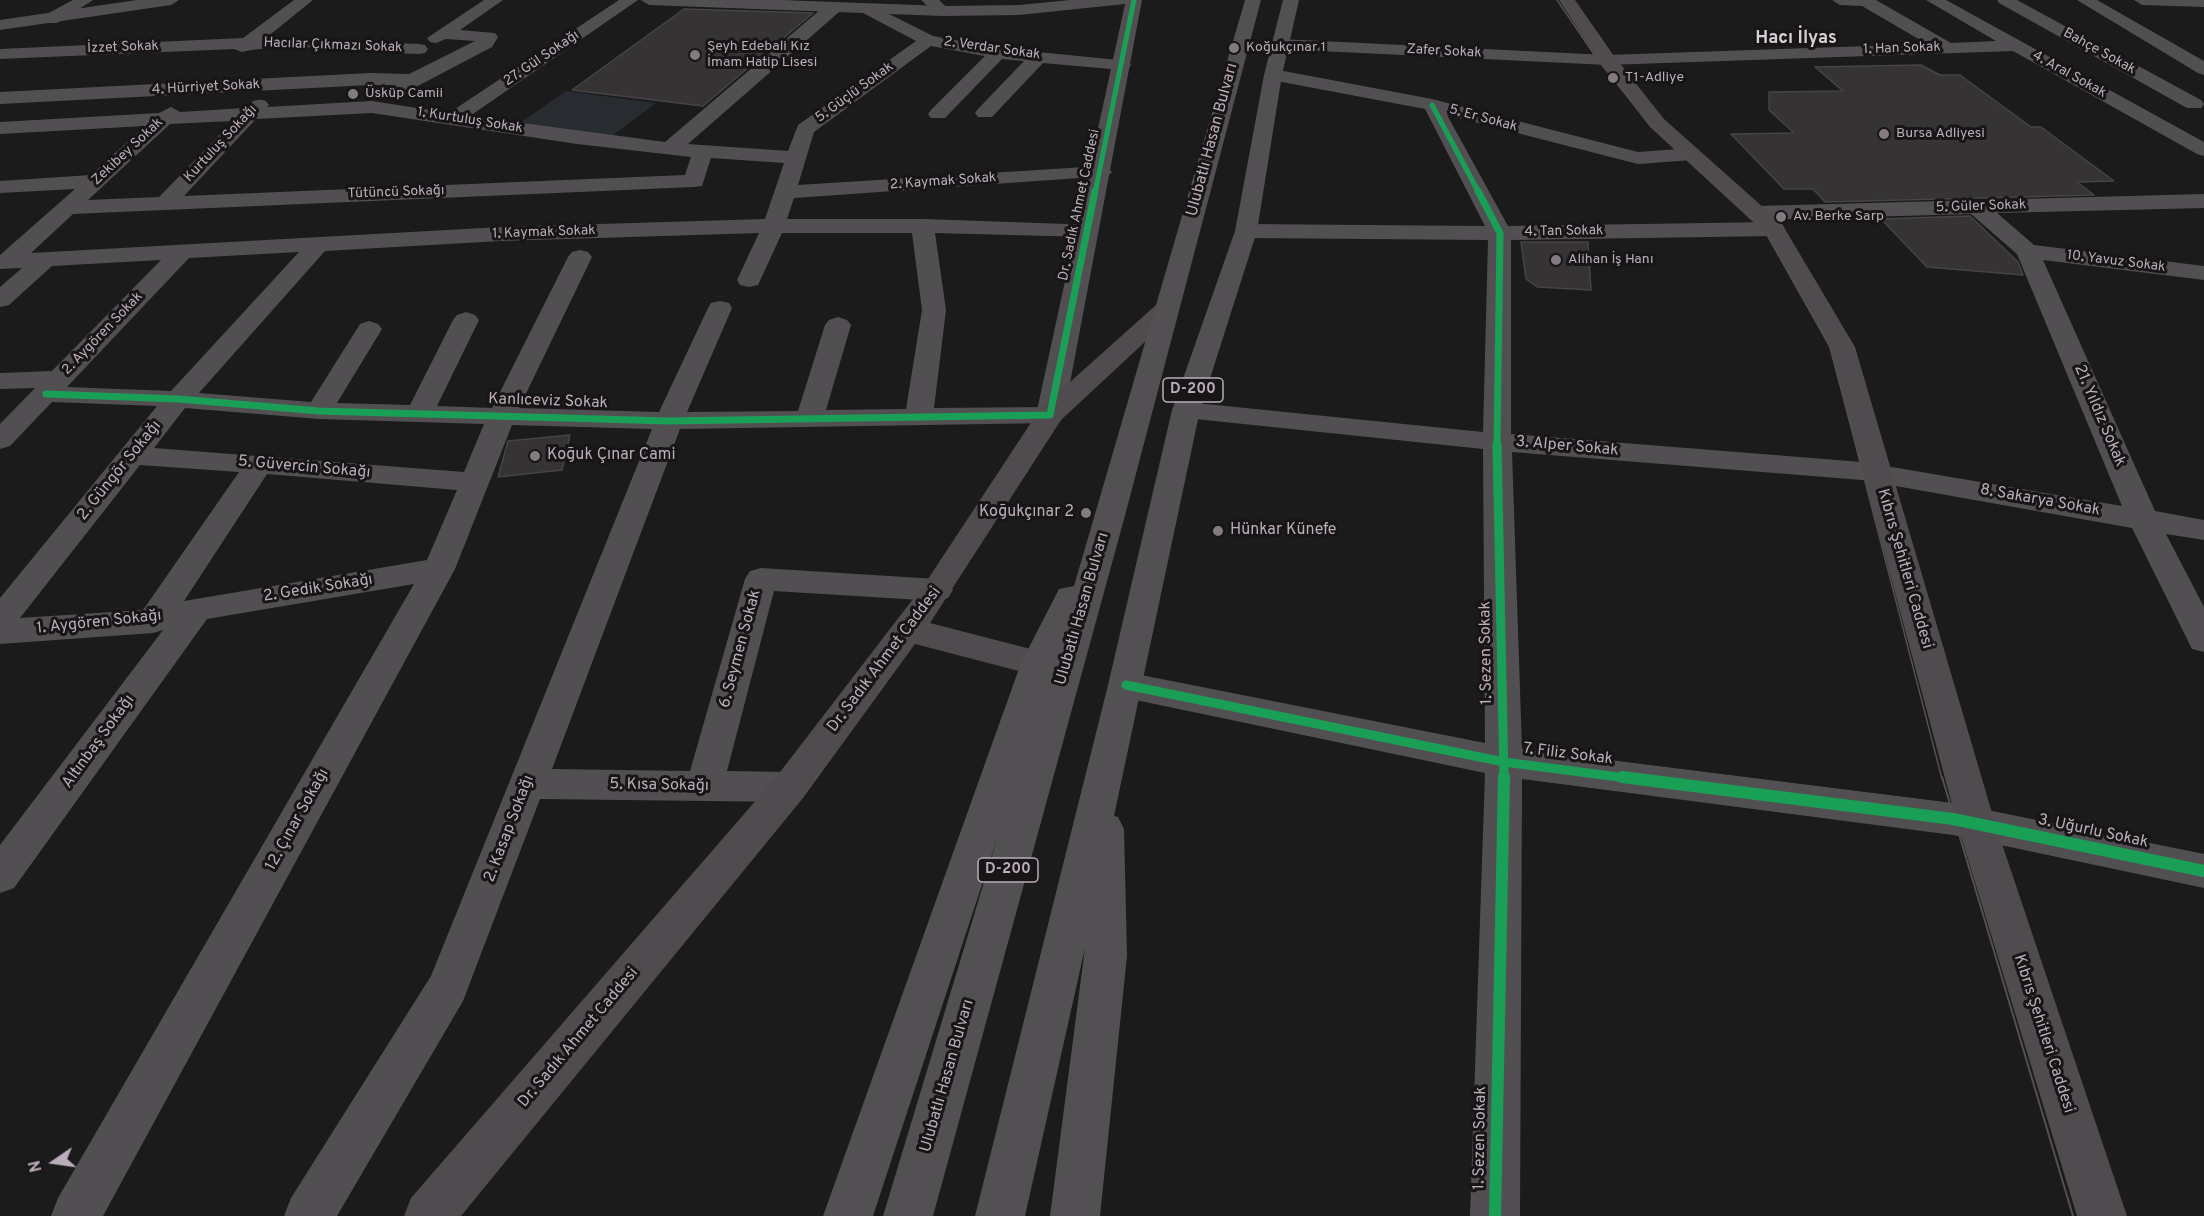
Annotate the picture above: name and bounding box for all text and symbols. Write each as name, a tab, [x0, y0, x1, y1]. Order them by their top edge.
street label: Bahçe Sokak	[2060, 25, 2138, 79]
street label: 27. Gül Sokağı	[501, 28, 583, 90]
district label: Hacı İlyas	[1755, 28, 1837, 50]
street label: 2. Verdar Sokak	[943, 34, 1041, 64]
street label: Hacılar Çıkmazı Sokak	[263, 35, 403, 57]
street label: İzzet Sokak	[87, 38, 159, 58]
place label: Şeyh Edebali Kız İmam Hatip Lisesi	[707, 39, 817, 72]
street label: 1. Han Sokak	[1863, 39, 1941, 59]
place label: Koğukçınar 1	[1246, 40, 1326, 56]
marker: Koğukçınar 1	[1227, 41, 1241, 55]
street label: Zafer Sokak	[1406, 42, 1482, 62]
marker: Şeyh Edebali Kız İmam Hatip Lisesi	[688, 48, 702, 62]
street label: 4. Aral Sokak	[2029, 48, 2109, 102]
street label: 5. Güçlü Sokak	[813, 59, 897, 127]
street label: Ulubatlı Hasan Bulvarı	[1183, 61, 1243, 219]
place label: T1-Adliye	[1625, 70, 1684, 86]
marker: T1-Adliye	[1606, 71, 1620, 85]
street label: 4. Hürriyet Sokak	[152, 77, 260, 99]
place label: Üsküp Camii	[365, 86, 443, 102]
marker: Üsküp Camii	[346, 87, 360, 101]
street label: Kurtuluş Sokağı	[181, 102, 261, 186]
street label: 5. Er Sokak	[1447, 102, 1519, 136]
street label: 1. Kurtuluş Sokak	[416, 104, 524, 138]
street label: Zekibey Sokak	[89, 115, 167, 189]
place label: Bursa Adliyesi	[1896, 126, 1985, 142]
marker: Bursa Adliyesi	[1877, 127, 1891, 141]
street label: Dr. Sadık Ahmet Caddesi	[1056, 128, 1104, 282]
street label: 2. Kaymak Sokak	[889, 170, 997, 194]
street label: Tütüncü Sokağı	[347, 183, 445, 203]
street label: 5. Güler Sokak	[1935, 197, 2027, 217]
place label: Av. Berke Sarp	[1793, 209, 1884, 225]
marker: Av. Berke Sarp	[1774, 210, 1788, 224]
street label: 1. Kaymak Sokak	[492, 223, 596, 243]
street label: 4. Tan Sokak	[1524, 223, 1604, 241]
street label: 10. Yavuz Sokak	[2066, 248, 2166, 276]
place label: Alihan İş Hanı	[1568, 252, 1653, 268]
marker: Alihan İş Hanı	[1549, 253, 1563, 267]
street label: 2. Aygören Sokak	[59, 289, 147, 379]
street label: 21. Yıldız Sokak	[2069, 362, 2129, 470]
road number: D-200	[1163, 378, 1223, 402]
street label: Kanlıceviz Sokak	[488, 390, 608, 414]
street label: 2. Güngör Sokağı	[74, 417, 166, 525]
street label: 3. Alper Sokak	[1515, 433, 1619, 461]
place label: Koğuk Çınar Cami	[547, 446, 675, 466]
marker: Koğuk Çınar Cami	[528, 449, 542, 463]
street label: 5. Güvercin Sokağı	[237, 453, 371, 483]
street label: 8. Sakarya Sokak	[1978, 481, 2102, 521]
street label: Kıbrıs Şehitleri Caddesi	[1872, 487, 1936, 651]
place label: Koğukçınar 2	[979, 503, 1074, 523]
marker: Koğukçınar 2	[1079, 506, 1093, 520]
place label: Hünkar Künefe	[1230, 521, 1336, 541]
marker: Hünkar Künefe	[1211, 524, 1225, 538]
street label: Ulubatlı Hasan Bulvarı	[1052, 531, 1114, 687]
street label: 2. Gedik Sokağı	[262, 571, 374, 607]
street label: Dr. Sadık Ahmet Caddesi	[824, 584, 946, 736]
street label: 6. Seymen Sokak	[716, 588, 766, 710]
street label: 1. Sezen Sokak	[1476, 601, 1498, 705]
street label: 1. Aygören Sokağı	[36, 607, 162, 639]
street label: Altınbaş Sokağı	[59, 692, 139, 792]
street label: 7. Filiz Sokak	[1522, 740, 1614, 770]
street label: 12. Çınar Sokağı	[262, 766, 334, 874]
street label: 2. Kasap Sokağı	[481, 773, 539, 885]
street label: 5. Kısa Sokağı	[609, 776, 709, 796]
street label: 3. Uğurlu Sokak	[2036, 811, 2150, 853]
road number: D-200	[978, 858, 1038, 882]
street label: Kıbrıs Şehitleri Caddesi	[2008, 952, 2078, 1116]
street label: Dr. Sadık Ahmet Caddesi	[515, 964, 643, 1112]
street label: Ulubatlı Hasan Bulvarı	[917, 998, 979, 1154]
street label: 1. Sezen Sokak	[1470, 1086, 1492, 1190]
north arrow	[24, 1132, 84, 1192]
text: N	[25, 1158, 47, 1174]

